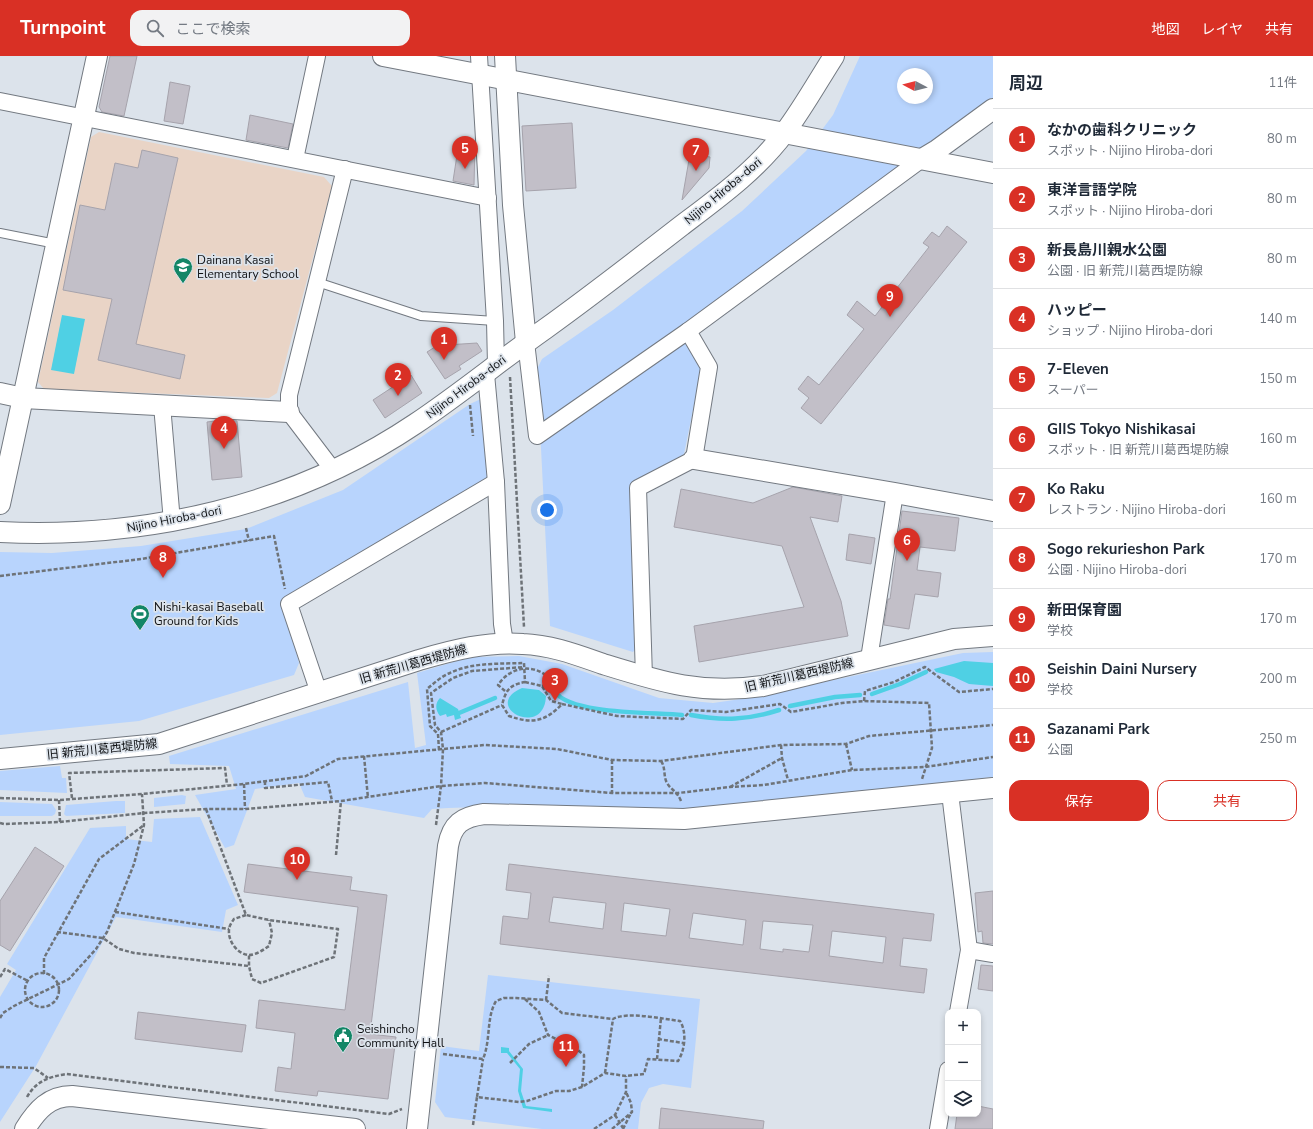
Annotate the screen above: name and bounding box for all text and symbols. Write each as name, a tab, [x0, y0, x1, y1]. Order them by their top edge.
search box	[130, 10, 410, 46]
text: Turnpoint	[20, 15, 106, 41]
icon: search	[144, 17, 166, 39]
text: ここで検索	[176, 19, 251, 39]
text: 地図	[1151, 20, 1179, 39]
text: レイヤ	[1201, 20, 1243, 39]
text: 共有	[1265, 20, 1293, 39]
north arrow	[897, 68, 933, 104]
text: 周辺	[1009, 72, 1043, 95]
text: 11件	[1268, 74, 1297, 92]
text: なかの歯科クリニック	[1047, 120, 1197, 140]
text: 1	[1018, 130, 1026, 148]
text: 80 m	[1267, 130, 1297, 148]
pin: 5	[452, 136, 478, 169]
pin: 7	[683, 138, 709, 171]
text: スポット · Nijino Hiroba-dori	[1047, 142, 1213, 160]
street label: Nijino Hiroba-dori	[681, 154, 765, 228]
text: 東洋言語学院	[1047, 180, 1137, 200]
text: 2	[1018, 190, 1026, 208]
text: 80 m	[1267, 190, 1297, 208]
text: スポット · Nijino Hiroba-dori	[1047, 202, 1213, 220]
text: 新長島川親水公園	[1047, 240, 1167, 260]
text: 3	[1018, 250, 1026, 268]
text: 80 m	[1267, 250, 1297, 268]
place label: Dainana Kasai Elementary School	[197, 252, 299, 282]
school or university icon: Dainana Kasai Elementary School	[172, 256, 194, 284]
text: 公園 · 旧 新荒川葛西堤防線	[1047, 262, 1203, 280]
pin: 9	[877, 284, 903, 317]
text: ハッピー	[1047, 300, 1107, 320]
text: 4	[1018, 310, 1026, 328]
text: 140 m	[1259, 310, 1297, 328]
text: ショップ · Nijino Hiroba-dori	[1047, 322, 1213, 340]
pin: 1	[431, 327, 457, 360]
street label: Nijino Hiroba-dori	[423, 352, 509, 422]
text: 7-Eleven	[1047, 359, 1109, 379]
pin: 2	[385, 363, 411, 396]
text: 5	[1018, 370, 1026, 388]
text: 150 m	[1259, 370, 1297, 388]
text: スーパー	[1047, 381, 1099, 399]
pin: 4	[211, 416, 237, 449]
text: GIIS Tokyo Nishikasai	[1047, 419, 1195, 439]
text: 6	[1018, 430, 1026, 448]
text: 160 m	[1259, 430, 1297, 448]
text: スポット · 旧 新荒川葛西堤防線	[1047, 441, 1229, 459]
text: Ko Raku	[1047, 479, 1105, 499]
text: 7	[1018, 490, 1026, 508]
text: 160 m	[1259, 490, 1297, 508]
your location	[537, 500, 557, 520]
text: レストラン · Nijino Hiroba-dori	[1047, 501, 1226, 519]
street label: Nijino Hiroba-dori	[125, 502, 223, 536]
pin: 6	[894, 528, 920, 561]
text: Sogo rekurieshon Park	[1047, 539, 1204, 559]
pin: 8	[150, 545, 176, 578]
text: 8	[1018, 550, 1026, 568]
text: 170 m	[1259, 550, 1297, 568]
text: 公園 · Nijino Hiroba-dori	[1047, 561, 1187, 579]
place label: Nishi-kasai Baseball Ground for Kids	[154, 599, 264, 629]
text: 新田保育園	[1047, 600, 1122, 620]
sports icon: Nishi-kasai Baseball Ground for Kids	[129, 603, 151, 631]
text: 9	[1018, 610, 1026, 628]
text: 170 m	[1259, 610, 1297, 628]
text: 学校	[1047, 622, 1073, 640]
street label: 旧 新荒川葛西堤防線	[357, 641, 469, 687]
street label: 旧 新荒川葛西堤防線	[743, 655, 855, 695]
text: Seishin Daini Nursery	[1047, 659, 1197, 679]
pin: 3	[542, 668, 568, 701]
text: 10	[1014, 670, 1030, 688]
text: 200 m	[1259, 670, 1297, 688]
text: 学校	[1047, 681, 1073, 699]
text: Sazanami Park	[1047, 719, 1149, 739]
text: 11	[1014, 730, 1030, 748]
text: 250 m	[1259, 730, 1297, 748]
street label: 旧 新荒川葛西堤防線	[46, 735, 158, 763]
text: 公園	[1047, 741, 1073, 759]
button: 保存	[1009, 780, 1149, 821]
button: 共有	[1157, 780, 1297, 821]
pin: 10	[284, 847, 310, 880]
map controls	[945, 1009, 981, 1117]
button: +	[945, 1009, 981, 1045]
place label: Seishincho Community Hall	[357, 1021, 445, 1051]
public building icon: Seishincho Community Hall	[332, 1025, 354, 1053]
pin: 11	[553, 1034, 579, 1067]
button: −	[945, 1045, 981, 1081]
button: layers	[945, 1081, 981, 1117]

